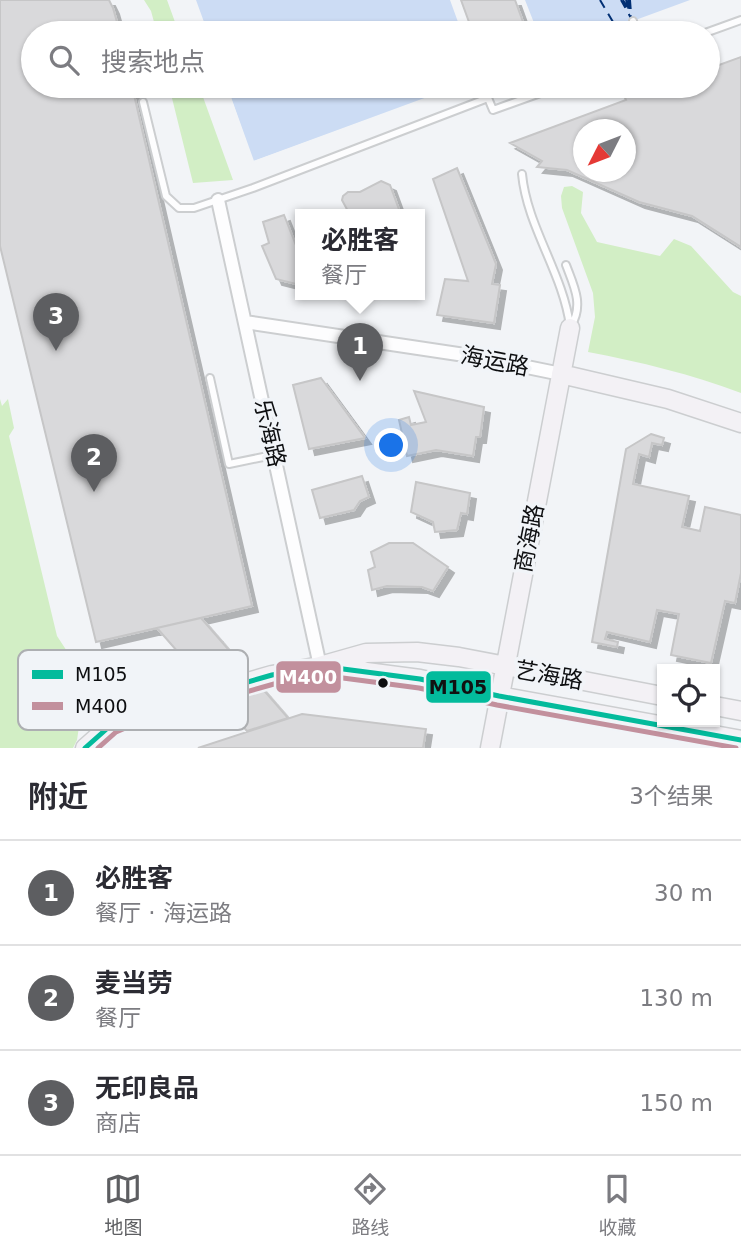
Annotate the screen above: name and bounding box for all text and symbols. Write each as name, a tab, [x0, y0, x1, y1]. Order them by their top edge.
search box	[21, 21, 720, 98]
icon: search	[45, 41, 83, 79]
text: 搜索地点	[101, 47, 205, 77]
north arrow	[573, 119, 636, 182]
popup	[295, 209, 425, 300]
text: 必胜客	[321, 225, 399, 255]
text: 餐厅	[321, 262, 367, 288]
pin: 3	[33, 293, 79, 351]
pin: 1	[337, 323, 383, 381]
street label: 海运路	[459, 342, 531, 380]
street label: 乐海路	[250, 396, 290, 470]
your location	[374, 428, 408, 462]
pin: 2	[71, 434, 117, 492]
street label: 商海路	[510, 502, 548, 574]
legend	[18, 650, 248, 730]
street label: 艺海路	[513, 656, 585, 694]
line badge: M400	[275, 660, 342, 694]
text: M105	[75, 663, 128, 685]
map controls	[657, 664, 720, 727]
button: locate	[657, 664, 720, 727]
text: M400	[279, 666, 337, 688]
line badge: M105	[425, 670, 492, 704]
unlabelled marker	[376, 676, 390, 690]
text: M105	[429, 676, 487, 698]
text: M400	[75, 695, 128, 717]
text: 附近	[28, 779, 88, 814]
text: 3个结果	[629, 783, 713, 809]
text: 必胜客	[95, 863, 173, 893]
text: 1	[43, 880, 59, 906]
text: 30 m	[654, 880, 713, 906]
text: 餐厅 · 海运路	[95, 900, 232, 926]
text: 麦当劳	[95, 968, 173, 998]
text: 2	[43, 985, 59, 1011]
text: 130 m	[639, 985, 713, 1011]
text: 餐厅	[95, 1005, 141, 1031]
text: 无印良品	[95, 1073, 199, 1103]
text: 3	[43, 1090, 59, 1116]
text: 150 m	[639, 1090, 713, 1116]
text: 商店	[95, 1110, 141, 1136]
tab: 地图	[104, 1170, 143, 1239]
tab: 路线	[351, 1170, 390, 1239]
tab: 收藏	[598, 1170, 637, 1239]

